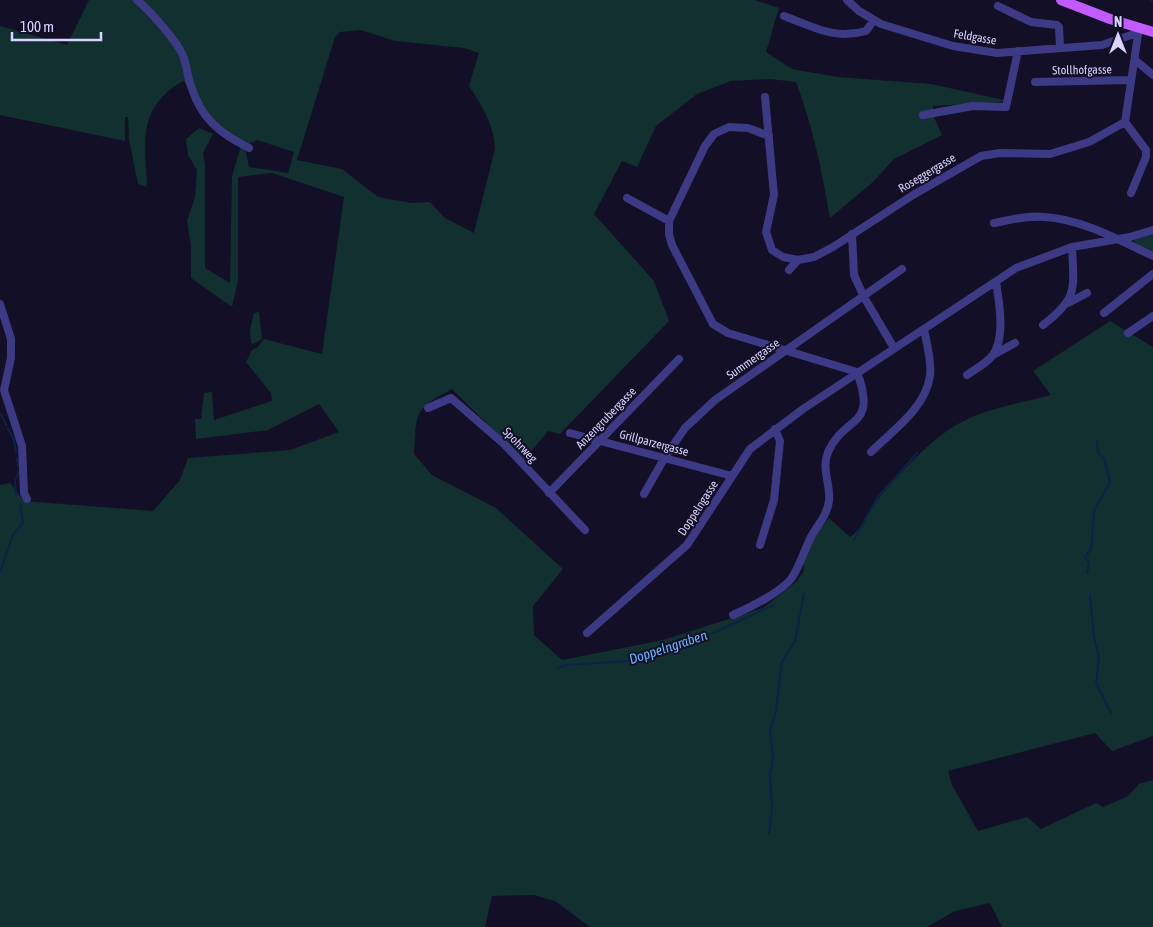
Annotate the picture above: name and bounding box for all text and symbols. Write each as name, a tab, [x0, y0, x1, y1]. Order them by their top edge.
scale bar	[12, 10, 101, 42]
north arrow	[1093, 10, 1143, 60]
text: N	[1114, 14, 1122, 30]
text: 100 m	[20, 18, 54, 35]
street label: Feldgasse	[953, 26, 997, 48]
street label: Stollhofgasse	[1052, 62, 1112, 78]
street label: Roseggergasse	[896, 150, 958, 196]
street label: Summergasse	[724, 336, 782, 382]
street label: Anzengrubergasse	[573, 384, 639, 452]
street label: Spohrweg	[500, 425, 541, 466]
street label: Grillparzergasse	[618, 427, 690, 459]
street label: Doppelngasse	[675, 478, 721, 538]
water label: Doppelngraben	[627, 627, 709, 667]

